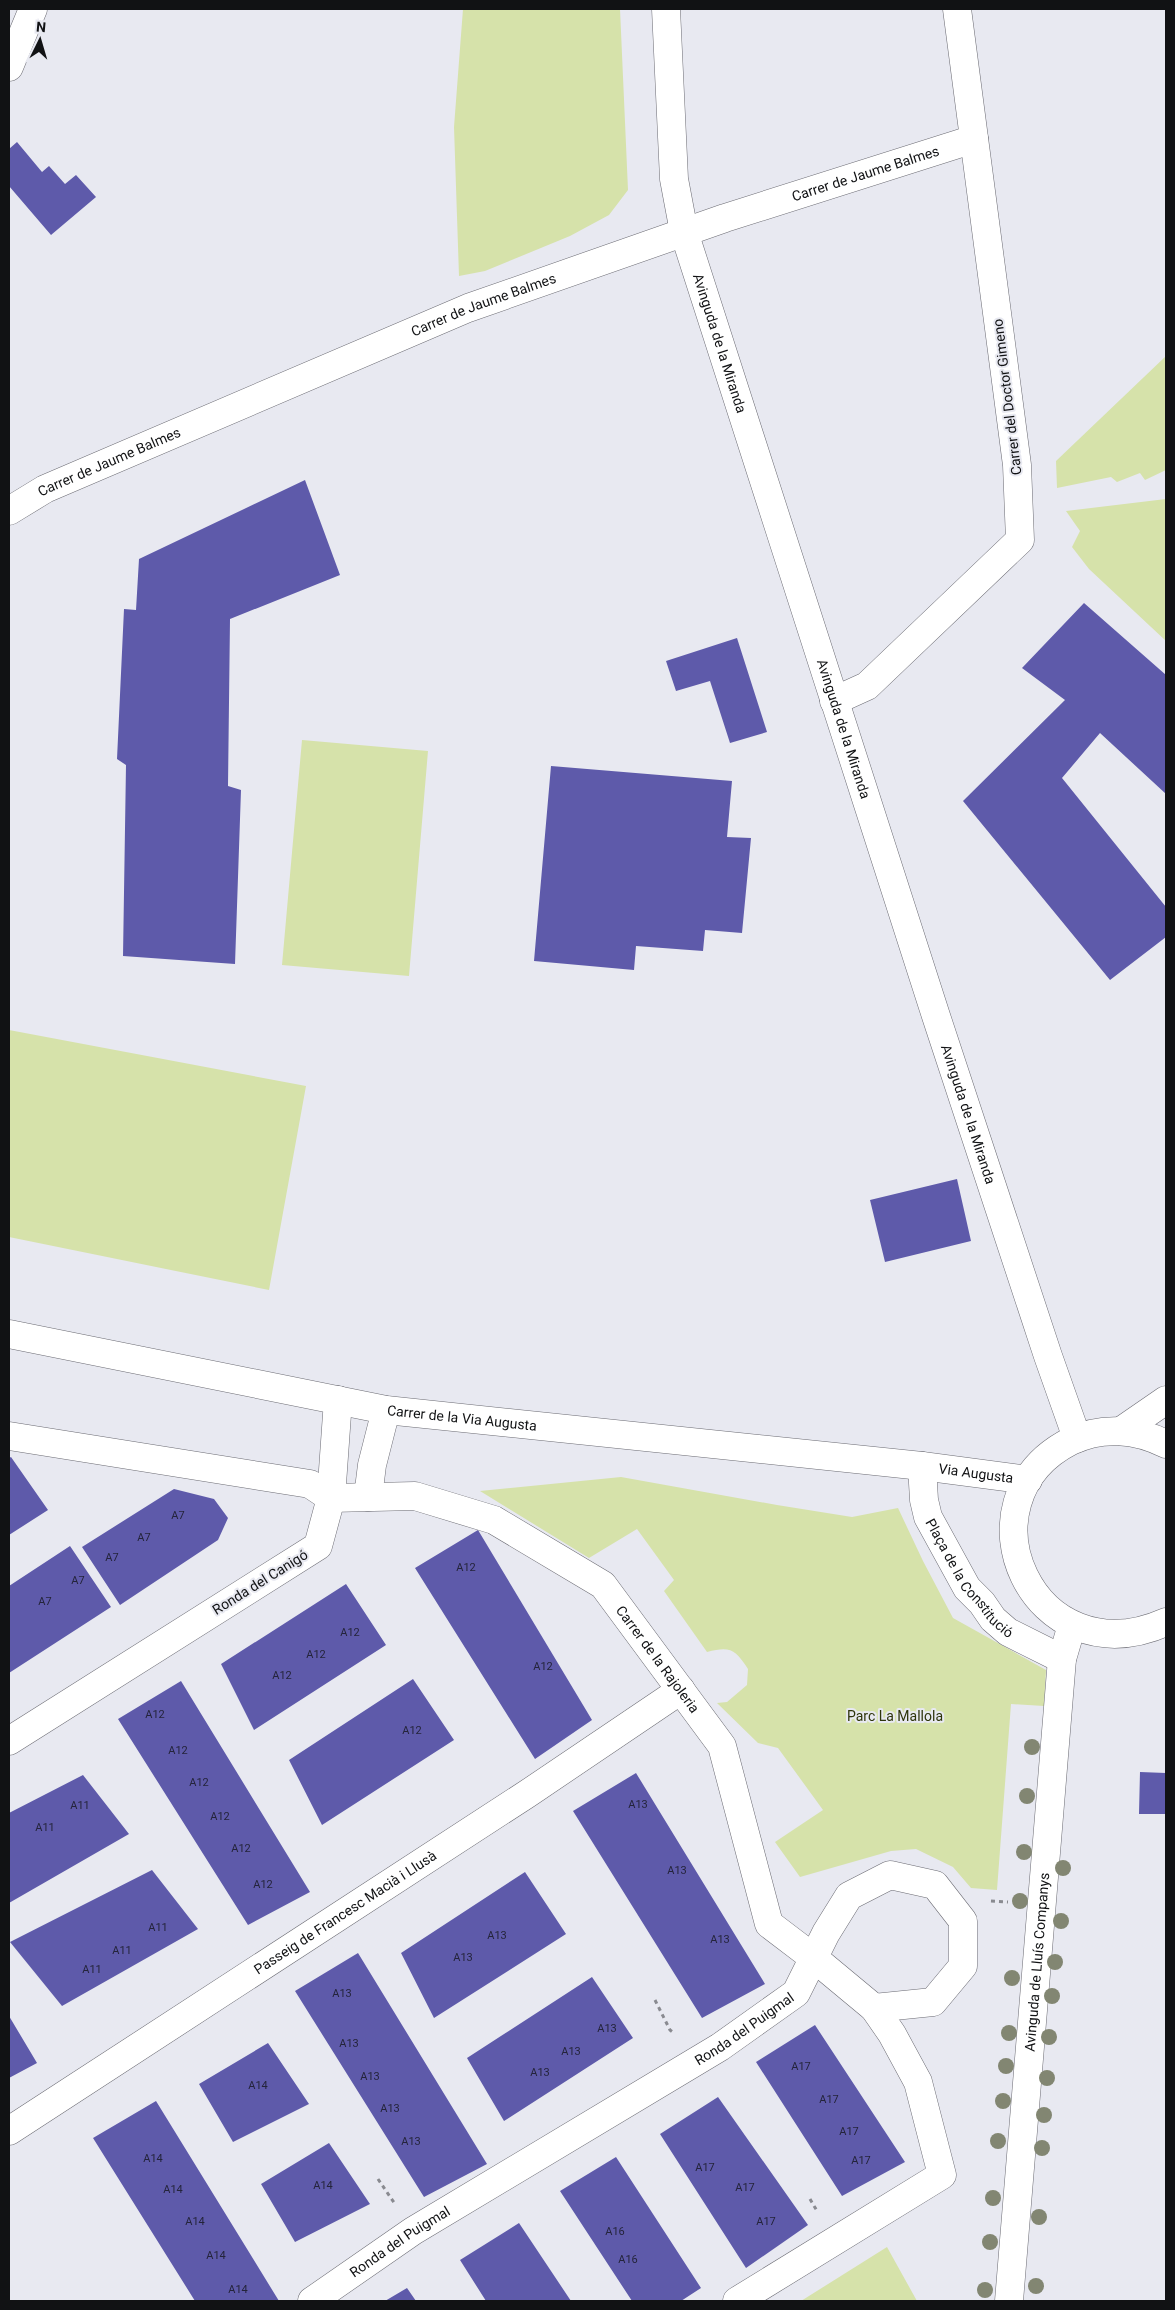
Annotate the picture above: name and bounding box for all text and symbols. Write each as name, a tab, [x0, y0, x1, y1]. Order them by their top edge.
north arrow	[15, 15, 65, 65]
text: N	[36, 19, 47, 35]
street label: Carrer de Jaume Balmes	[790, 143, 941, 204]
street label: Carrer de Jaume Balmes	[409, 270, 558, 339]
street label: Avinguda de la Miranda	[690, 271, 750, 415]
street label: Carrer del Doctor Gimeno	[989, 318, 1025, 476]
street label: Carrer de Jaume Balmes	[35, 424, 183, 499]
street label: Avinguda de la Miranda	[814, 657, 874, 801]
street label: Avinguda de la Miranda	[938, 1042, 999, 1186]
street label: Carrer de la Via Augusta	[386, 1402, 538, 1434]
street label: Via Augusta	[938, 1460, 1014, 1486]
house number: A7	[171, 1509, 185, 1522]
street label: Plaça de la Constitució	[922, 1516, 1016, 1641]
house number: A7	[137, 1531, 151, 1544]
street label: Ronda del Canigó	[209, 1546, 311, 1618]
house number: A7	[105, 1551, 119, 1564]
house number: A12	[456, 1561, 476, 1574]
house number: A7	[71, 1574, 85, 1587]
house number: A7	[38, 1595, 52, 1608]
street label: Carrer de la Rajoleria	[613, 1602, 703, 1716]
house number: A12	[340, 1626, 360, 1639]
house number: A12	[306, 1648, 326, 1661]
house number: A12	[533, 1660, 553, 1673]
house number: A12	[272, 1669, 292, 1682]
house number: A12	[145, 1708, 165, 1721]
park label: Parc La Mallola	[847, 1708, 943, 1724]
house number: A12	[402, 1724, 422, 1737]
house number: A12	[168, 1744, 188, 1757]
house number: A12	[189, 1776, 209, 1789]
house number: A13	[628, 1798, 648, 1811]
house number: A11	[70, 1799, 90, 1812]
house number: A12	[210, 1810, 230, 1823]
house number: A11	[35, 1821, 55, 1834]
house number: A12	[231, 1842, 251, 1855]
street label: Passeig de Francesc Macià i Llusà	[251, 1847, 439, 1977]
house number: A13	[667, 1864, 687, 1877]
street label: Avinguda de Lluís Companys	[1022, 1872, 1052, 2052]
house number: A12	[253, 1878, 273, 1891]
house number: A11	[148, 1921, 168, 1934]
house number: A13	[487, 1929, 507, 1942]
house number: A13	[710, 1933, 730, 1946]
house number: A11	[112, 1944, 132, 1957]
house number: A13	[453, 1951, 473, 1964]
house number: A11	[82, 1963, 102, 1976]
house number: A13	[332, 1987, 352, 2000]
street label: Ronda del Puigmal	[692, 1989, 797, 2068]
house number: A13	[597, 2022, 617, 2035]
house number: A13	[339, 2037, 359, 2050]
house number: A13	[561, 2045, 581, 2058]
house number: A17	[791, 2060, 811, 2073]
house number: A13	[530, 2066, 550, 2079]
house number: A13	[360, 2070, 380, 2083]
house number: A14	[248, 2079, 268, 2092]
house number: A17	[819, 2093, 839, 2106]
house number: A13	[380, 2102, 400, 2115]
house number: A17	[839, 2125, 859, 2138]
house number: A13	[401, 2135, 421, 2148]
house number: A14	[143, 2152, 163, 2165]
house number: A17	[851, 2154, 871, 2167]
house number: A17	[695, 2161, 715, 2174]
house number: A14	[313, 2179, 333, 2192]
house number: A17	[735, 2181, 755, 2194]
house number: A14	[163, 2183, 183, 2196]
street label: Ronda del Puigmal	[347, 2203, 453, 2280]
house number: A14	[185, 2215, 205, 2228]
house number: A17	[756, 2215, 776, 2228]
house number: A16	[605, 2225, 625, 2238]
house number: A14	[206, 2249, 226, 2262]
house number: A16	[618, 2253, 638, 2266]
house number: A14	[228, 2283, 248, 2296]

